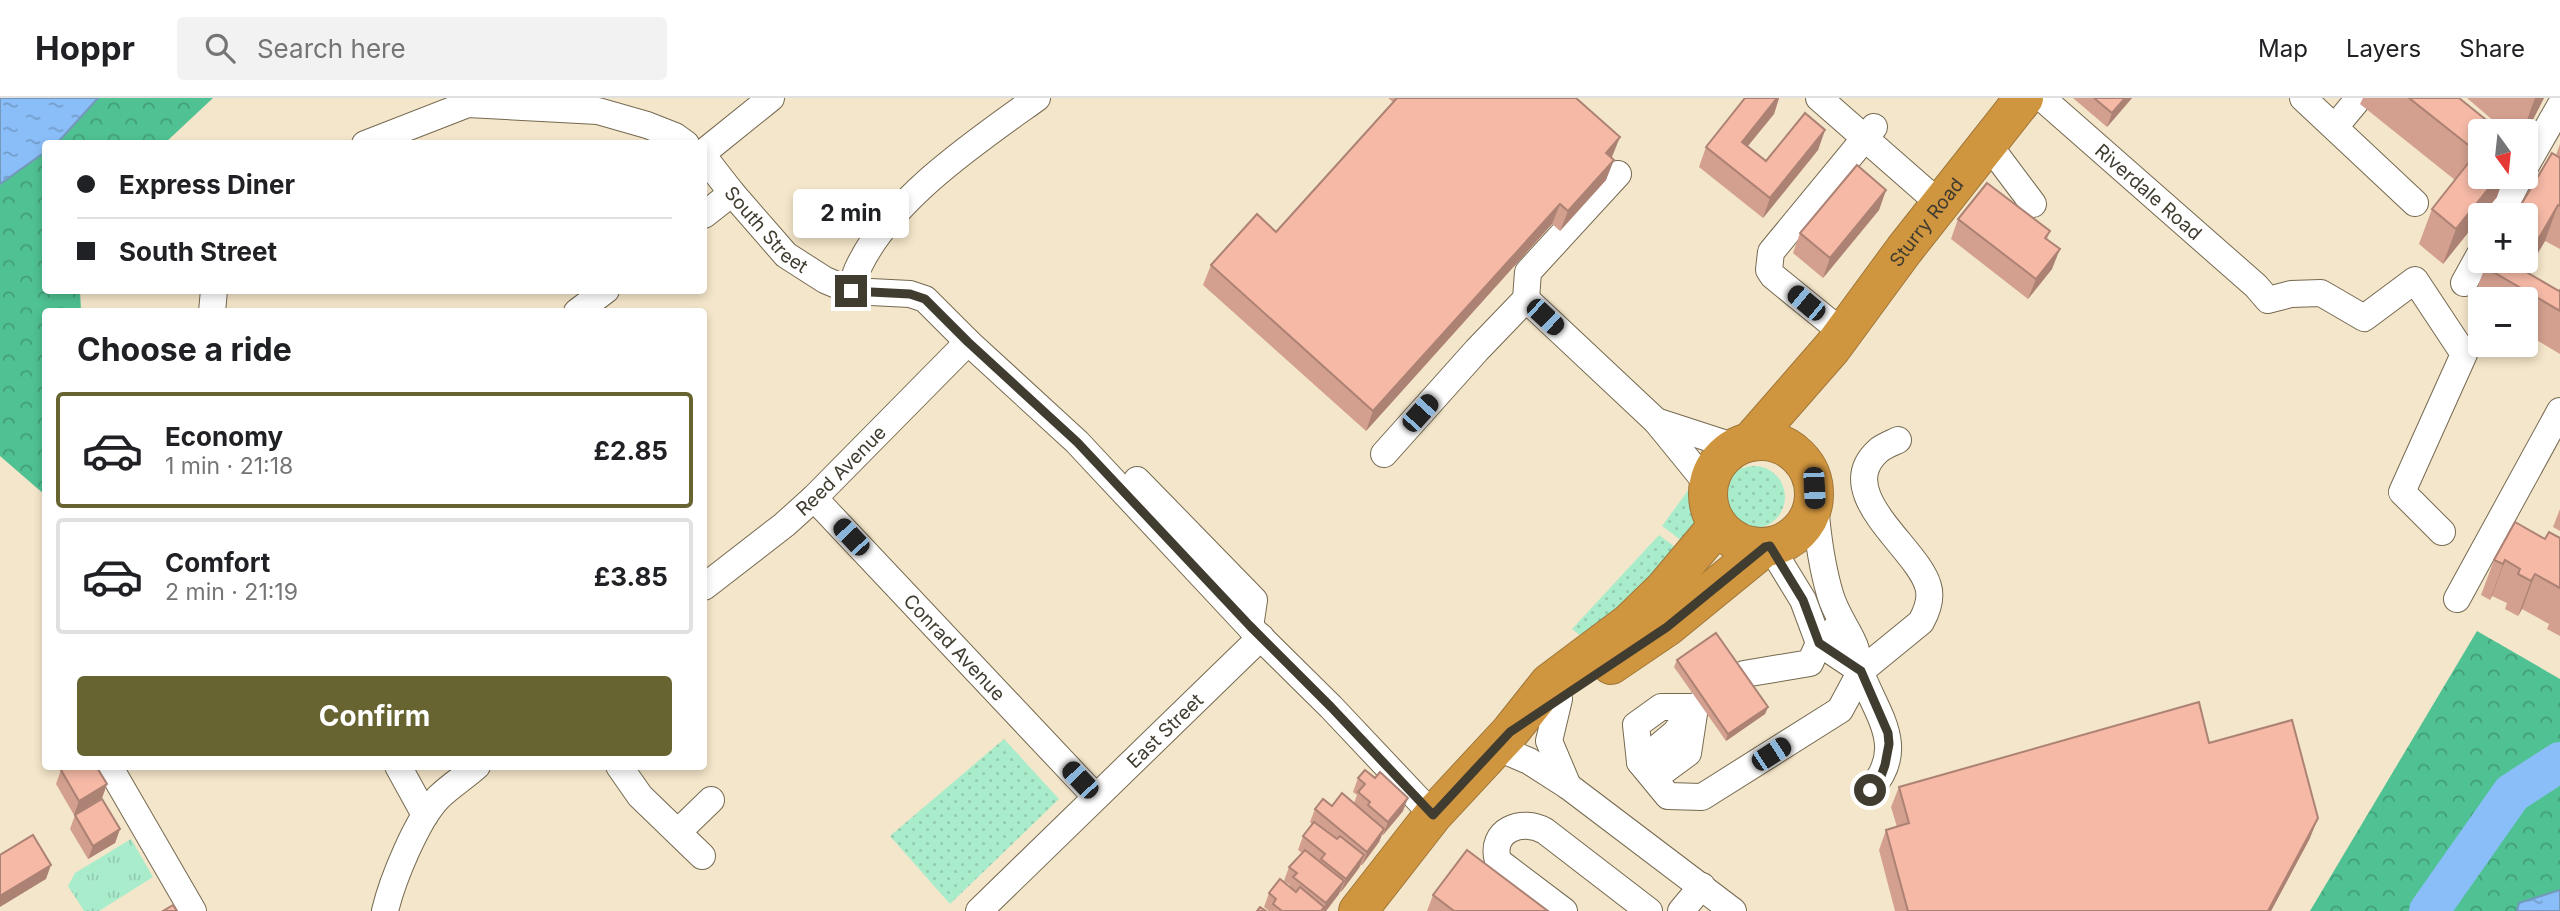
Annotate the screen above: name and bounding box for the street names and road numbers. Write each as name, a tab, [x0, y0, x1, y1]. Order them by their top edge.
street label: Riverdale Road	[2090, 139, 2206, 245]
street label: Sturry Road	[1885, 173, 1968, 271]
street label: South Street	[719, 182, 812, 278]
street label: Reed Avenue	[791, 421, 891, 521]
street label: Conrad Avenue	[899, 589, 1010, 706]
street label: East Street	[1122, 689, 1208, 773]

